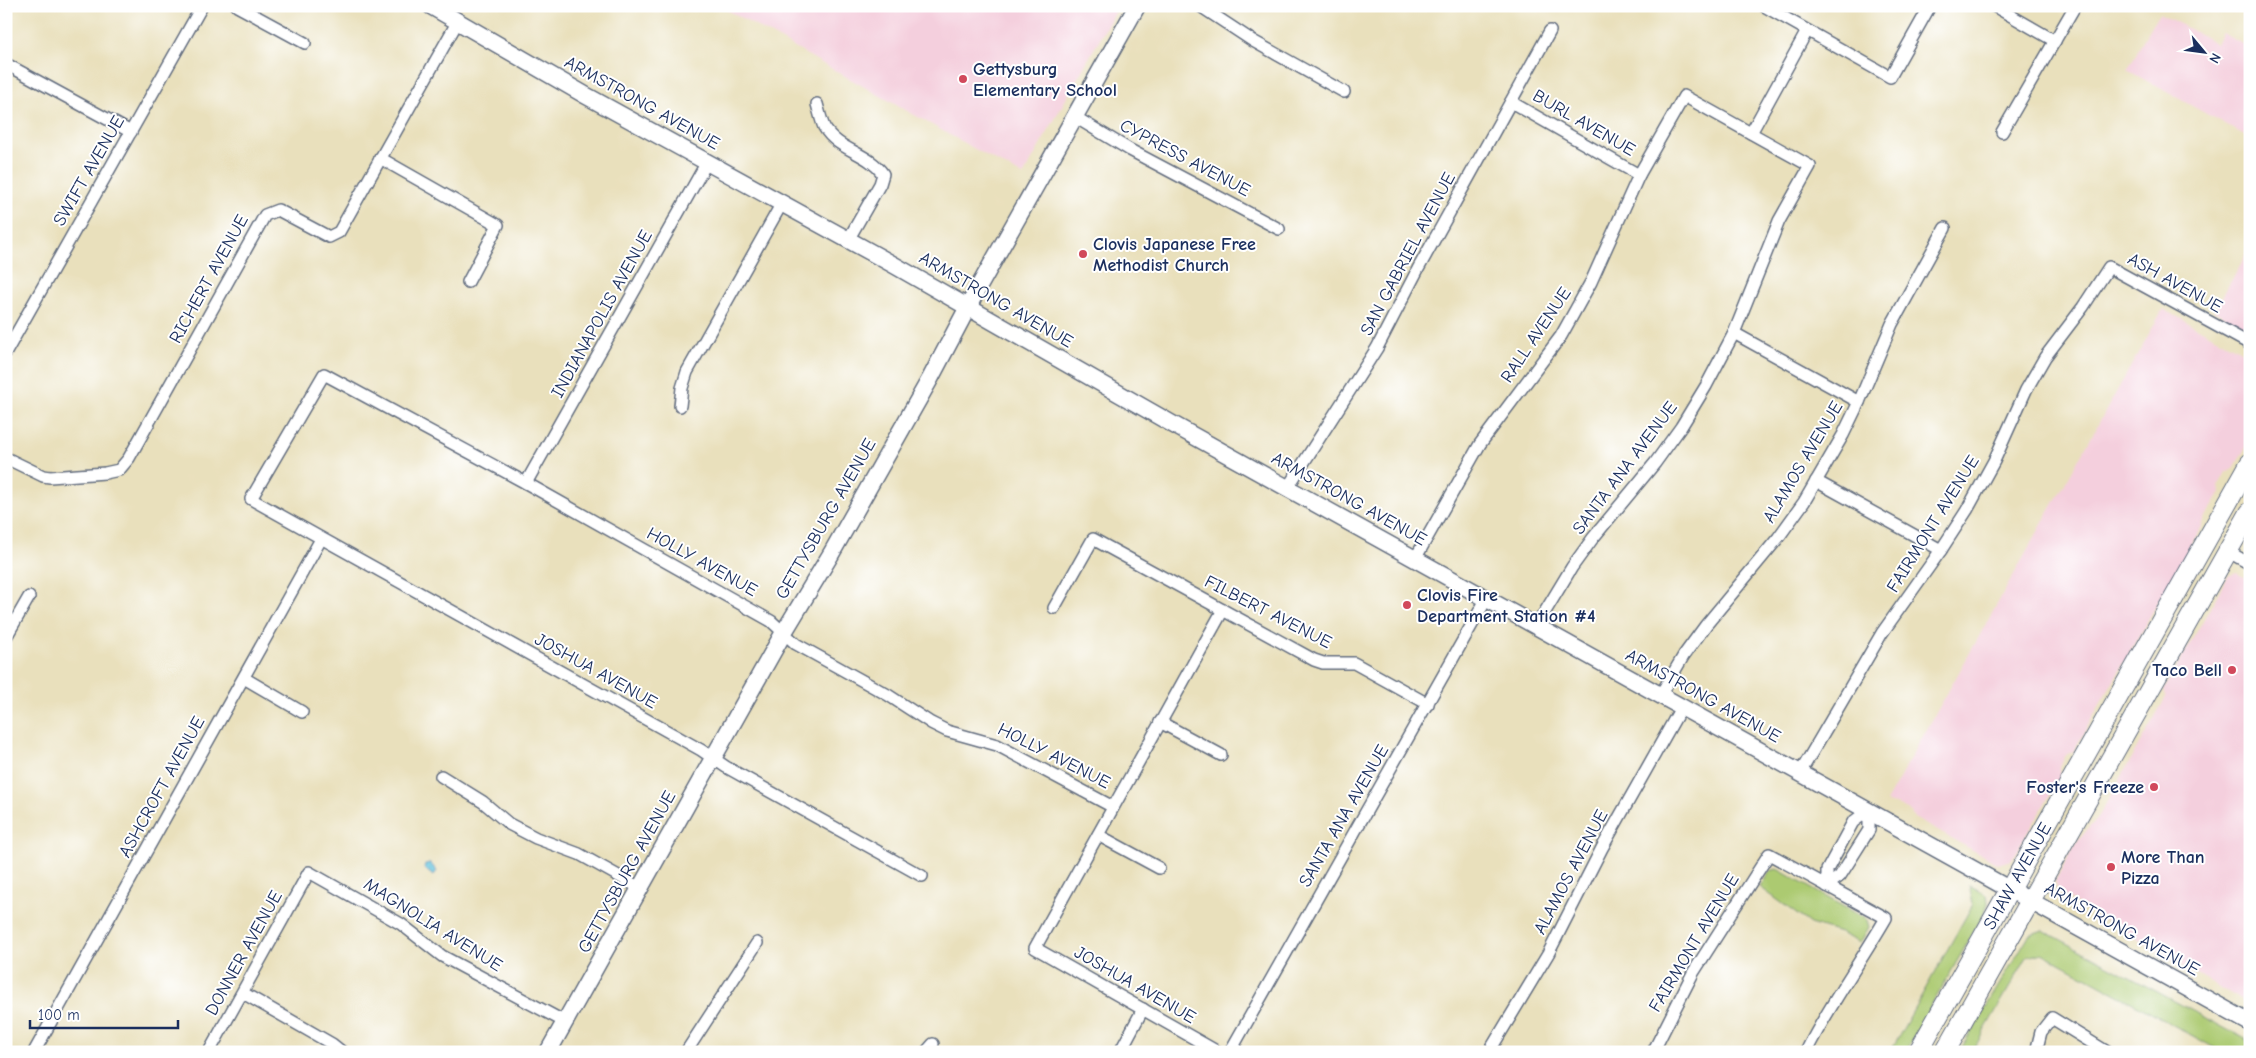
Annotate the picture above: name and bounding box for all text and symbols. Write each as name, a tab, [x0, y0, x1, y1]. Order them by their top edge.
north arrow	[2178, 28, 2228, 78]
text: N	[2205, 50, 2225, 66]
street label: ARMSTRONG AVENUE	[561, 52, 723, 154]
place label: Gettysburg Elementary School	[973, 59, 1117, 101]
marker: Gettysburg Elementary School	[957, 73, 969, 85]
street label: BURL AVENUE	[1529, 85, 1639, 161]
street label: SWIFT AVENUE	[49, 112, 129, 230]
street label: CYPRESS AVENUE	[1116, 115, 1254, 201]
street label: SAN GABRIEL AVENUE	[1356, 169, 1460, 339]
street label: RICHERT AVENUE	[165, 211, 253, 347]
street label: INDIANAPOLIS AVENUE	[547, 226, 657, 402]
place label: Clovis Japanese Free Methodist Church	[1093, 234, 1256, 276]
street label: ARMSTRONG AVENUE	[915, 247, 1077, 353]
marker: Clovis Japanese Free Methodist Church	[1077, 248, 1089, 260]
street label: ASH AVENUE	[2124, 248, 2226, 318]
street label: RALL AVENUE	[1496, 283, 1576, 387]
street label: SANTA ANA AVENUE	[1568, 397, 1682, 538]
street label: ALAMOS AVENUE	[1759, 397, 1848, 526]
street label: GETTYSBURG AVENUE	[771, 435, 881, 603]
street label: ARMSTRONG AVENUE	[1268, 448, 1430, 550]
street label: FAIRMONT AVENUE	[1882, 451, 1984, 596]
street label: HOLLY AVENUE	[643, 523, 761, 601]
street label: FILBERT AVENUE	[1201, 571, 1335, 653]
place label: Clovis Fire Department Station #4	[1417, 585, 1595, 627]
marker: Clovis Fire Department Station #4	[1401, 599, 1413, 611]
street label: JOSHUA AVENUE	[531, 629, 661, 713]
street label: ARMSTRONG AVENUE	[1622, 645, 1784, 747]
place label: Taco Bell	[2152, 660, 2222, 681]
marker: Taco Bell	[2226, 664, 2238, 676]
street label: ASHCROFT AVENUE	[115, 713, 210, 861]
street label: HOLLY AVENUE	[994, 719, 1114, 793]
street label: SANTA ANA AVENUE	[1295, 741, 1393, 891]
place label: Foster's Freeze	[2026, 777, 2144, 798]
marker: Foster's Freeze	[2148, 781, 2160, 793]
street label: GETTYSBURG AVENUE	[574, 787, 680, 957]
street label: ALAMOS AVENUE	[1529, 806, 1613, 938]
street label: SHAW AVENUE	[1979, 819, 2056, 933]
place label: More Than Pizza	[2121, 847, 2205, 889]
marker: More Than Pizza	[2105, 861, 2117, 873]
street label: FAIRMONT AVENUE	[1644, 870, 1744, 1016]
street label: MAGNOLIA AVENUE	[360, 874, 506, 976]
street label: ARMSTRONG AVENUE	[2041, 878, 2203, 980]
street label: DONNER AVENUE	[201, 887, 287, 1019]
street label: JOSHUA AVENUE	[1071, 942, 1200, 1028]
scale bar	[30, 998, 178, 1030]
text: 100 m	[38, 1006, 80, 1024]

